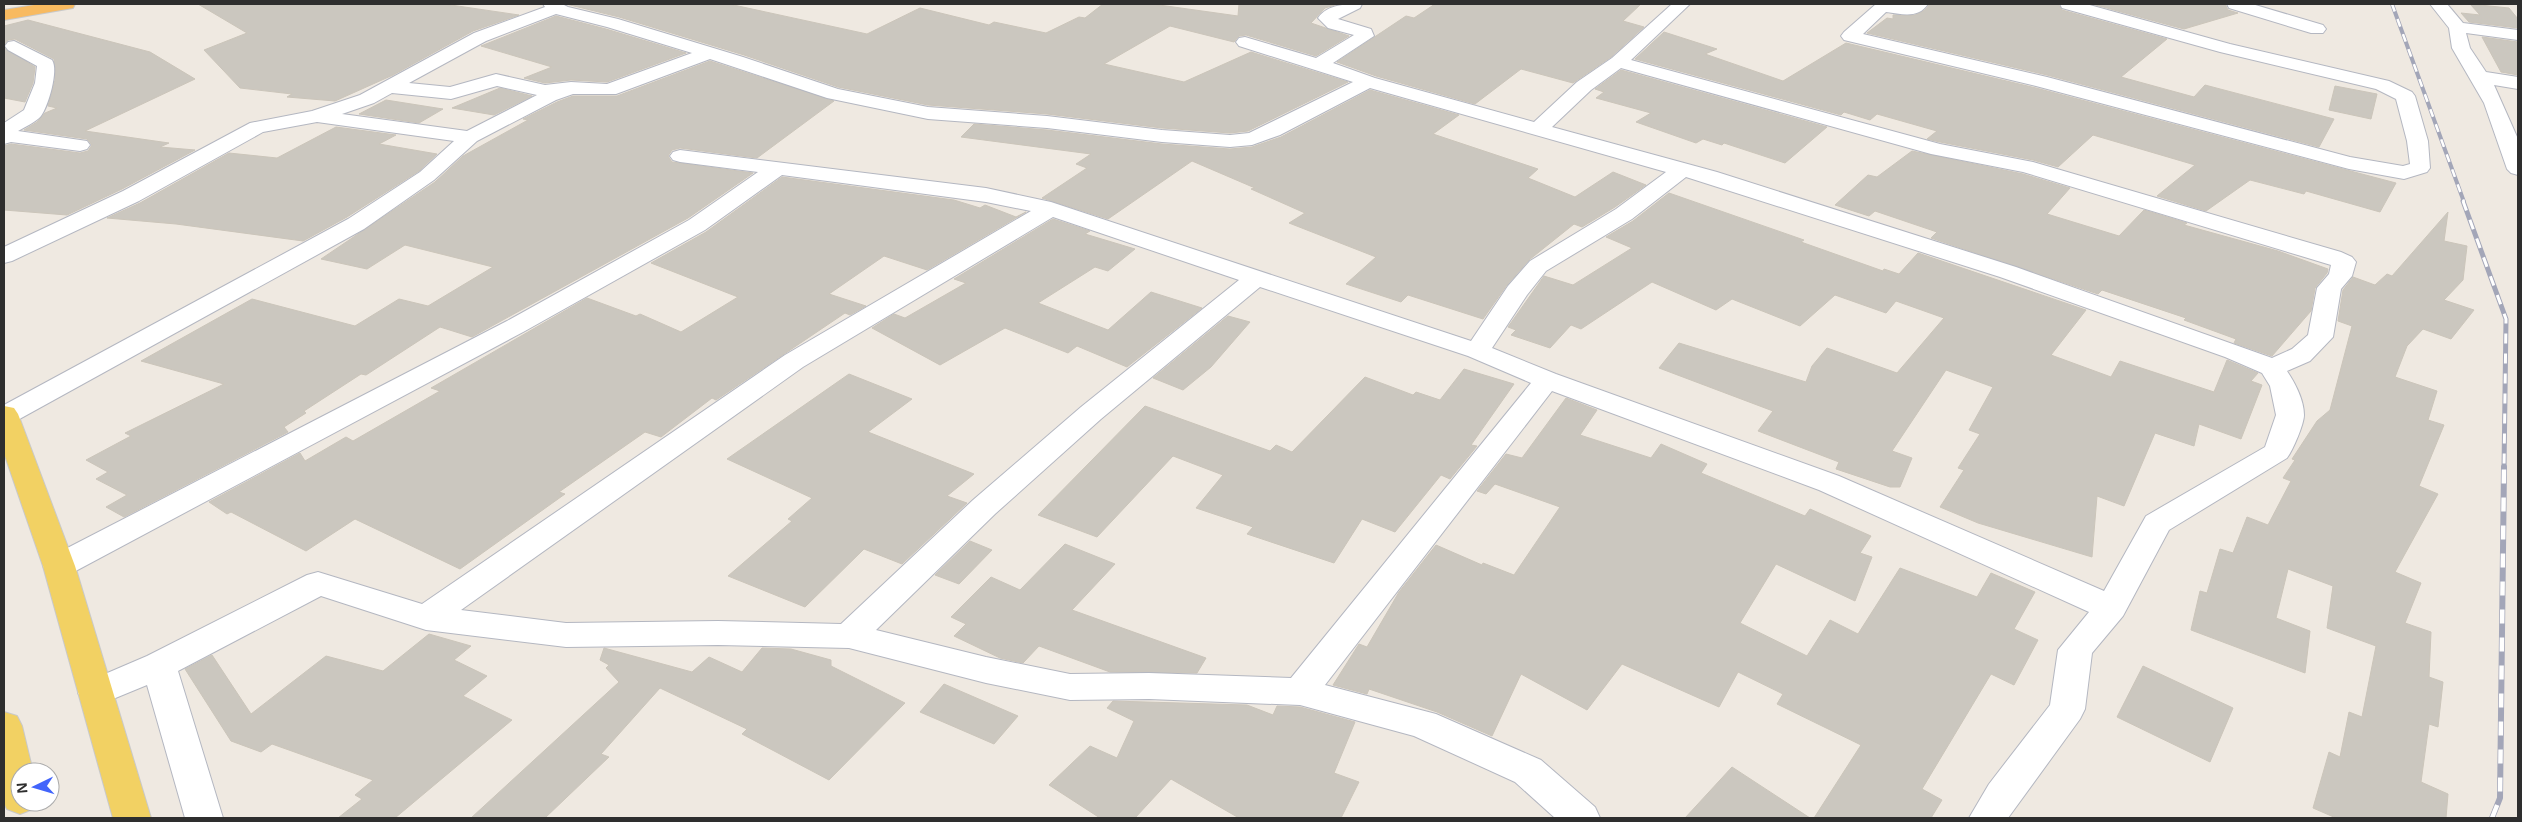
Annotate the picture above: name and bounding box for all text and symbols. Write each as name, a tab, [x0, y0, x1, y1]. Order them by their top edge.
north arrow	[10, 762, 60, 812]
text: N	[12, 782, 32, 795]

